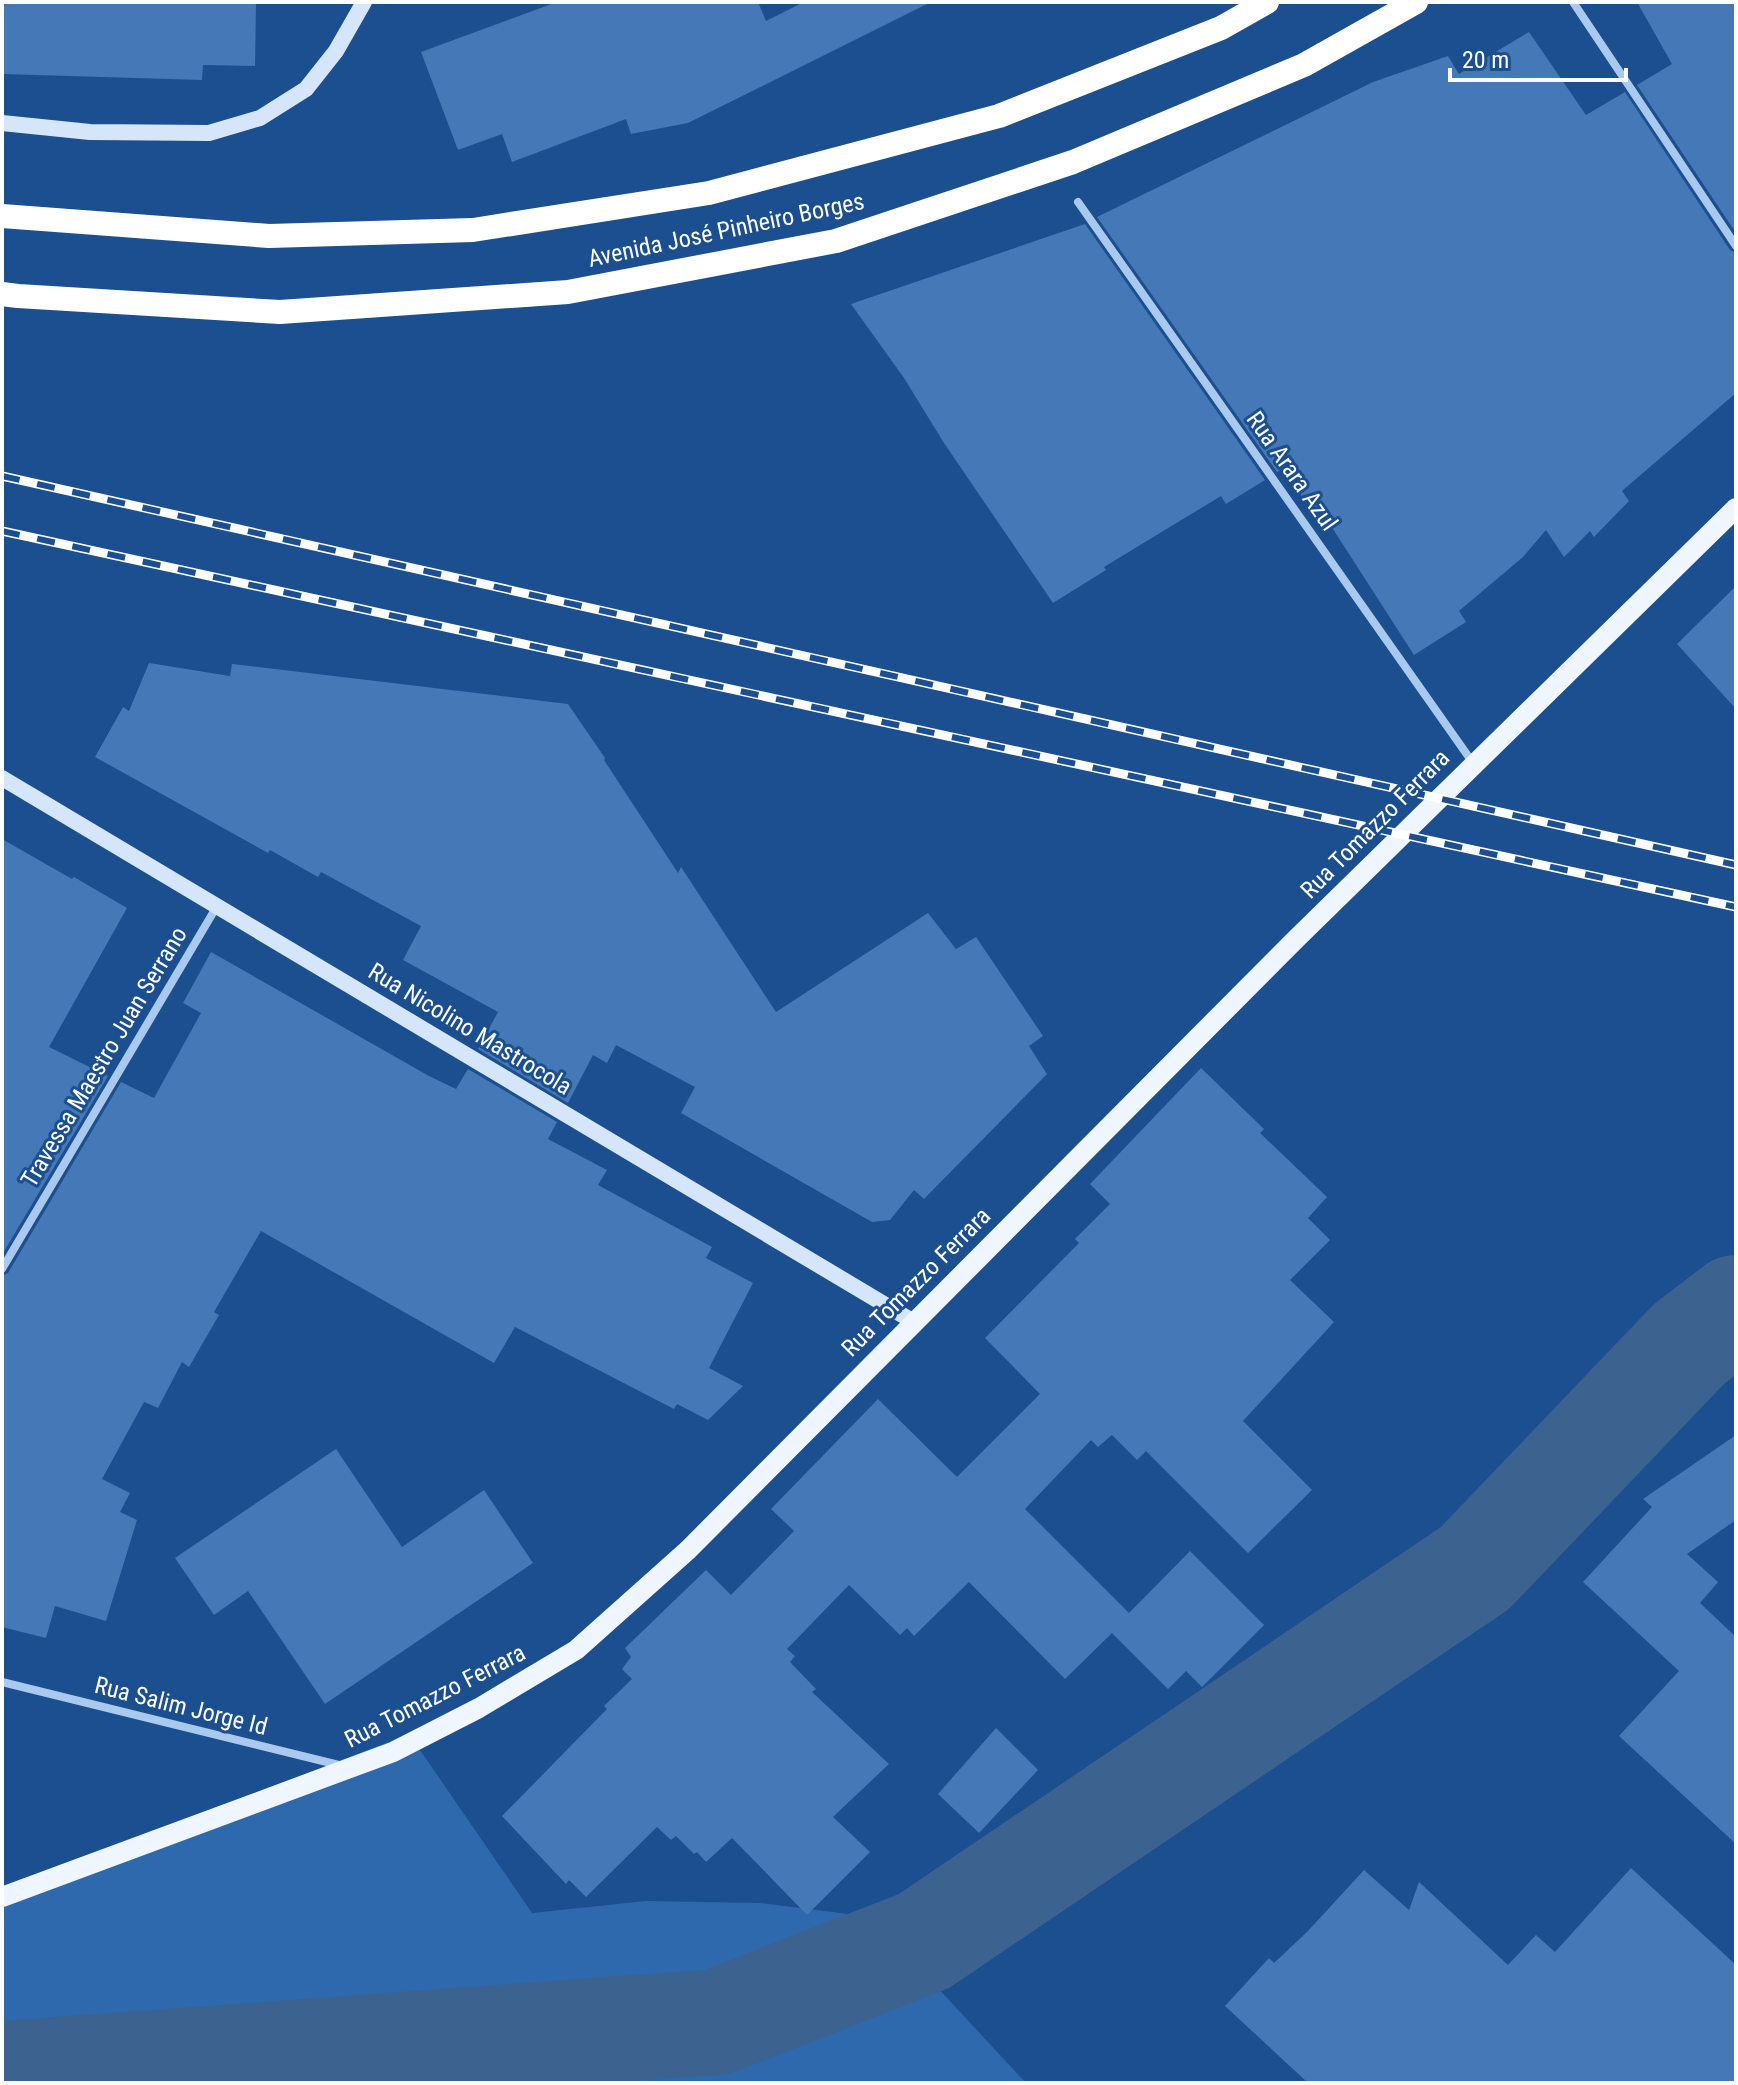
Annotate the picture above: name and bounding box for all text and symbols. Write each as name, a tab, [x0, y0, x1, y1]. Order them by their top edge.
scale bar	[1450, 32, 1626, 82]
text: 20 m	[1462, 46, 1509, 74]
street label: Avenida José Pinheiro Borges	[585, 187, 867, 273]
street label: Rua Arara Azul	[1241, 406, 1343, 536]
street label: Rua Tomazzo Ferrara	[1295, 744, 1455, 904]
street label: Travessa Maestro Juan Serrano	[15, 922, 193, 1192]
street label: Rua Nicolino Mastrocola	[363, 957, 577, 1101]
street label: Rua Tomazzo Ferrara	[836, 1202, 996, 1362]
street label: Rua Tomazzo Ferrara	[340, 1638, 530, 1754]
street label: Rua Salim Jorge Id	[92, 1671, 270, 1741]

